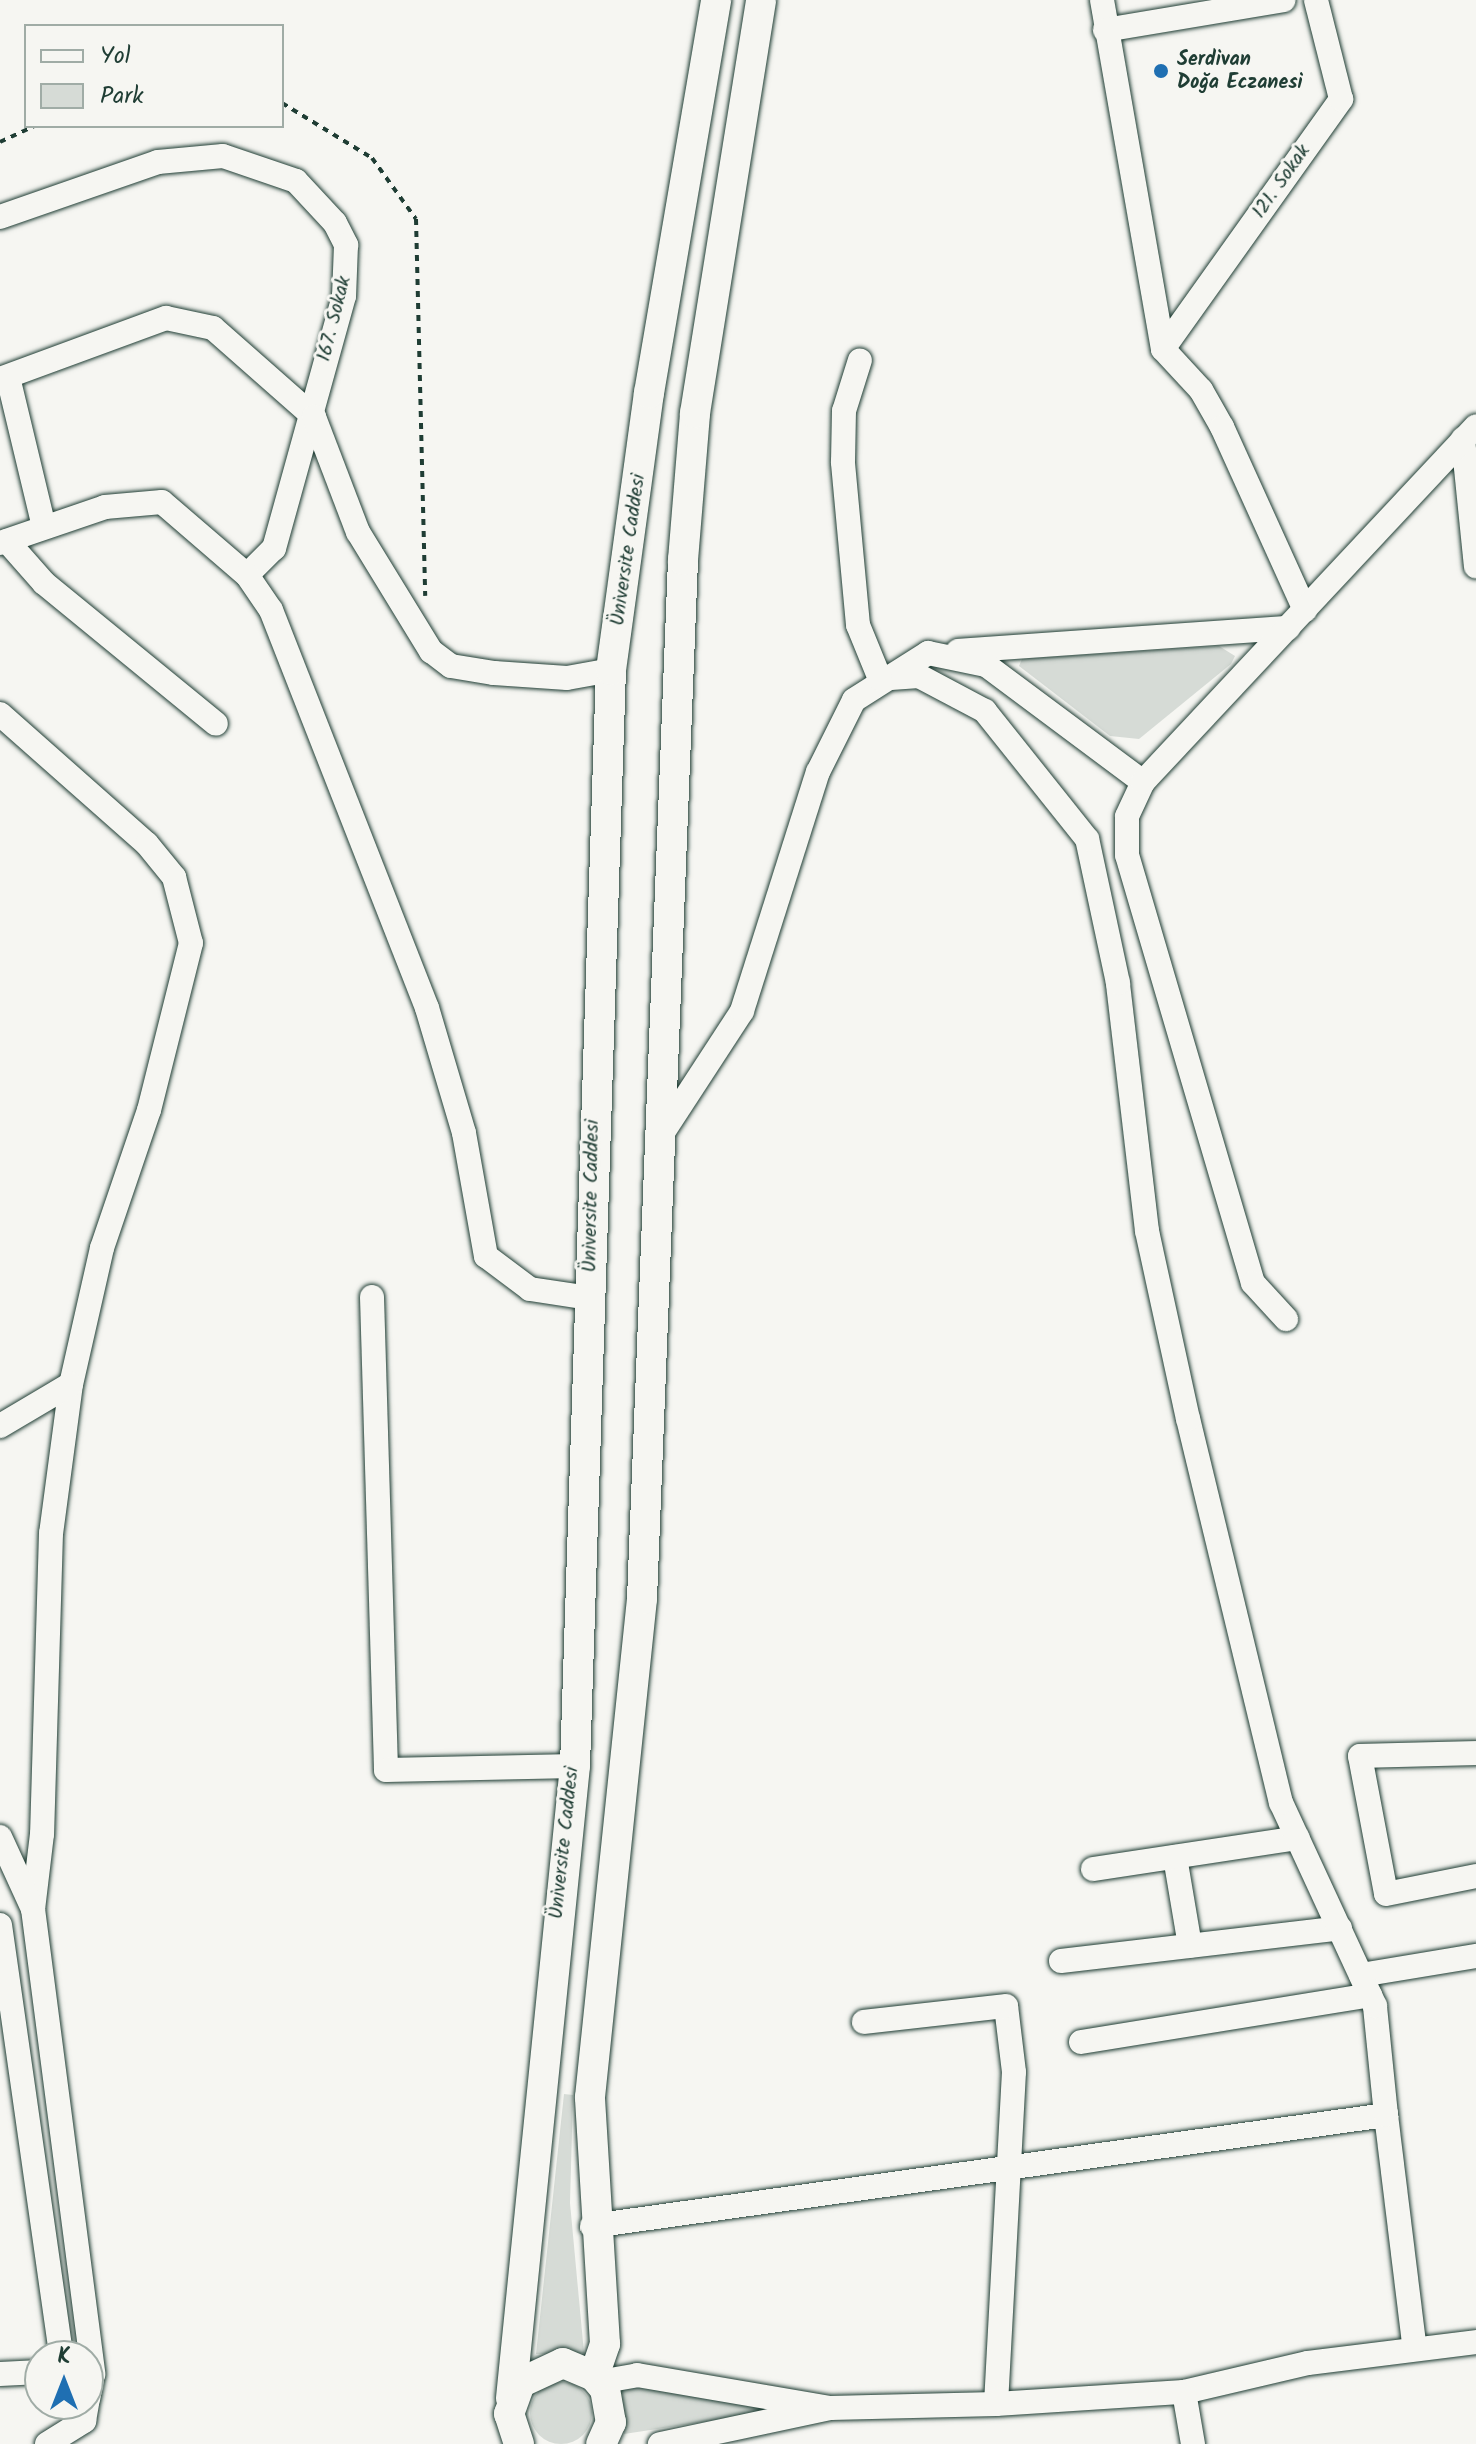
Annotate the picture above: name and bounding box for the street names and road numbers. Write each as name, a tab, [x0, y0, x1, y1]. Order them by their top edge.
street label: 121. Sokak	[1248, 140, 1316, 224]
street label: 167. Sokak	[313, 274, 357, 364]
street label: Üniversite Caddesi	[606, 473, 652, 627]
street label: Üniversite Caddesi	[579, 1119, 605, 1273]
street label: Üniversite Caddesi	[545, 1766, 585, 1920]

